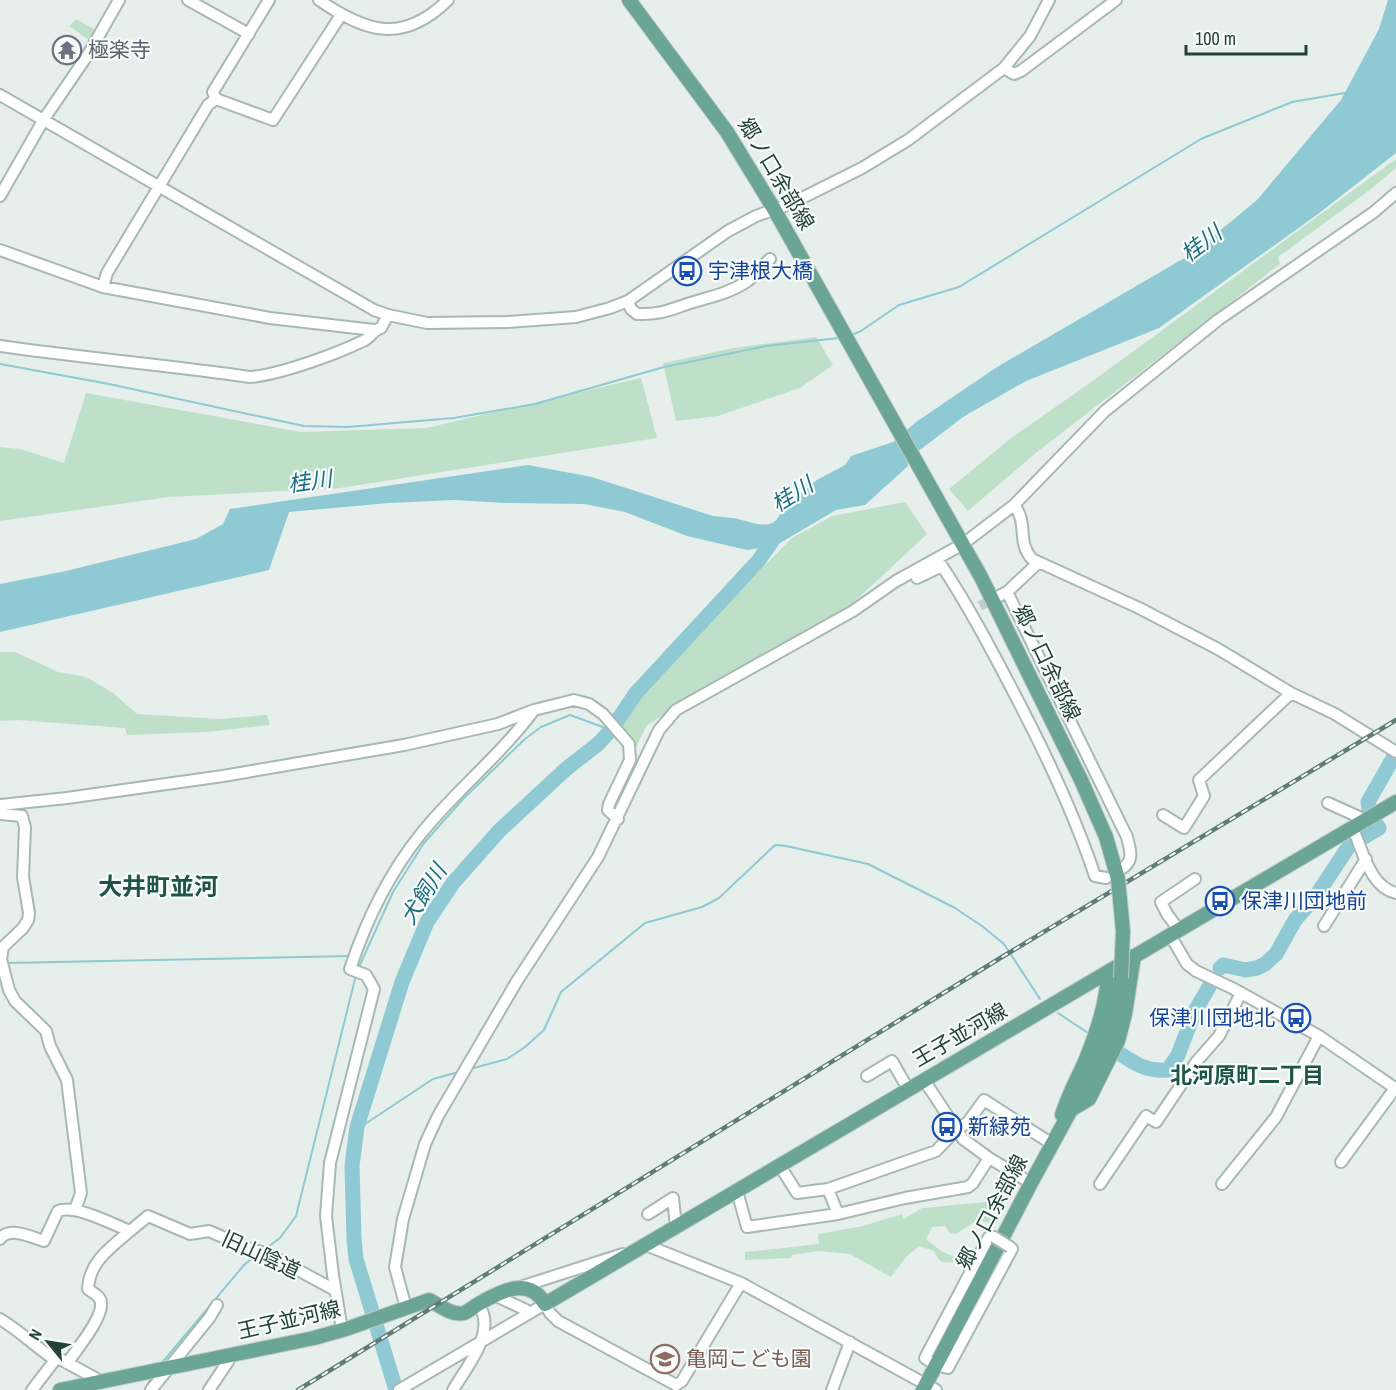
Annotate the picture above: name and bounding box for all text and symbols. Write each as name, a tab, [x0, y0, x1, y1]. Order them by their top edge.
scale bar	[1186, 18, 1306, 56]
text: 100 m	[1195, 26, 1236, 51]
temple icon: 極楽寺	[51, 34, 83, 66]
place label: 極楽寺	[88, 35, 151, 64]
street label: 郷ノ口余部線	[732, 112, 821, 235]
water label: 桂川	[1174, 217, 1229, 268]
bus stop icon: 宇津根大橋	[671, 255, 703, 287]
place label: 宇津根大橋	[708, 256, 813, 285]
water label: 桂川	[286, 463, 336, 499]
water label: 桂川	[765, 469, 820, 518]
street label: 郷ノ口余部線	[1007, 600, 1088, 726]
water label: 犬飼川	[393, 856, 454, 930]
district label: 大井町並河	[98, 870, 218, 902]
bus stop icon: 保津川団地前	[1204, 885, 1236, 917]
place label: 保津川団地前	[1241, 886, 1367, 915]
street label: 王子並河線	[907, 996, 1012, 1073]
bus stop icon: 保津川団地北	[1280, 1002, 1312, 1034]
place label: 保津川団地北	[1149, 1003, 1275, 1032]
district label: 北河原町二丁目	[1170, 1060, 1324, 1090]
bus stop icon: 新緑苑	[931, 1111, 963, 1143]
place label: 新緑苑	[968, 1112, 1031, 1141]
street label: 郷ノ口余部線	[949, 1149, 1034, 1274]
street label: 旧山陰道	[217, 1224, 305, 1285]
street label: 王子並河線	[234, 1294, 343, 1345]
north arrow	[18, 1312, 78, 1372]
text: N	[23, 1325, 47, 1344]
school or university icon: 亀岡こども園	[649, 1343, 681, 1375]
place label: 亀岡こども園	[686, 1344, 812, 1373]

